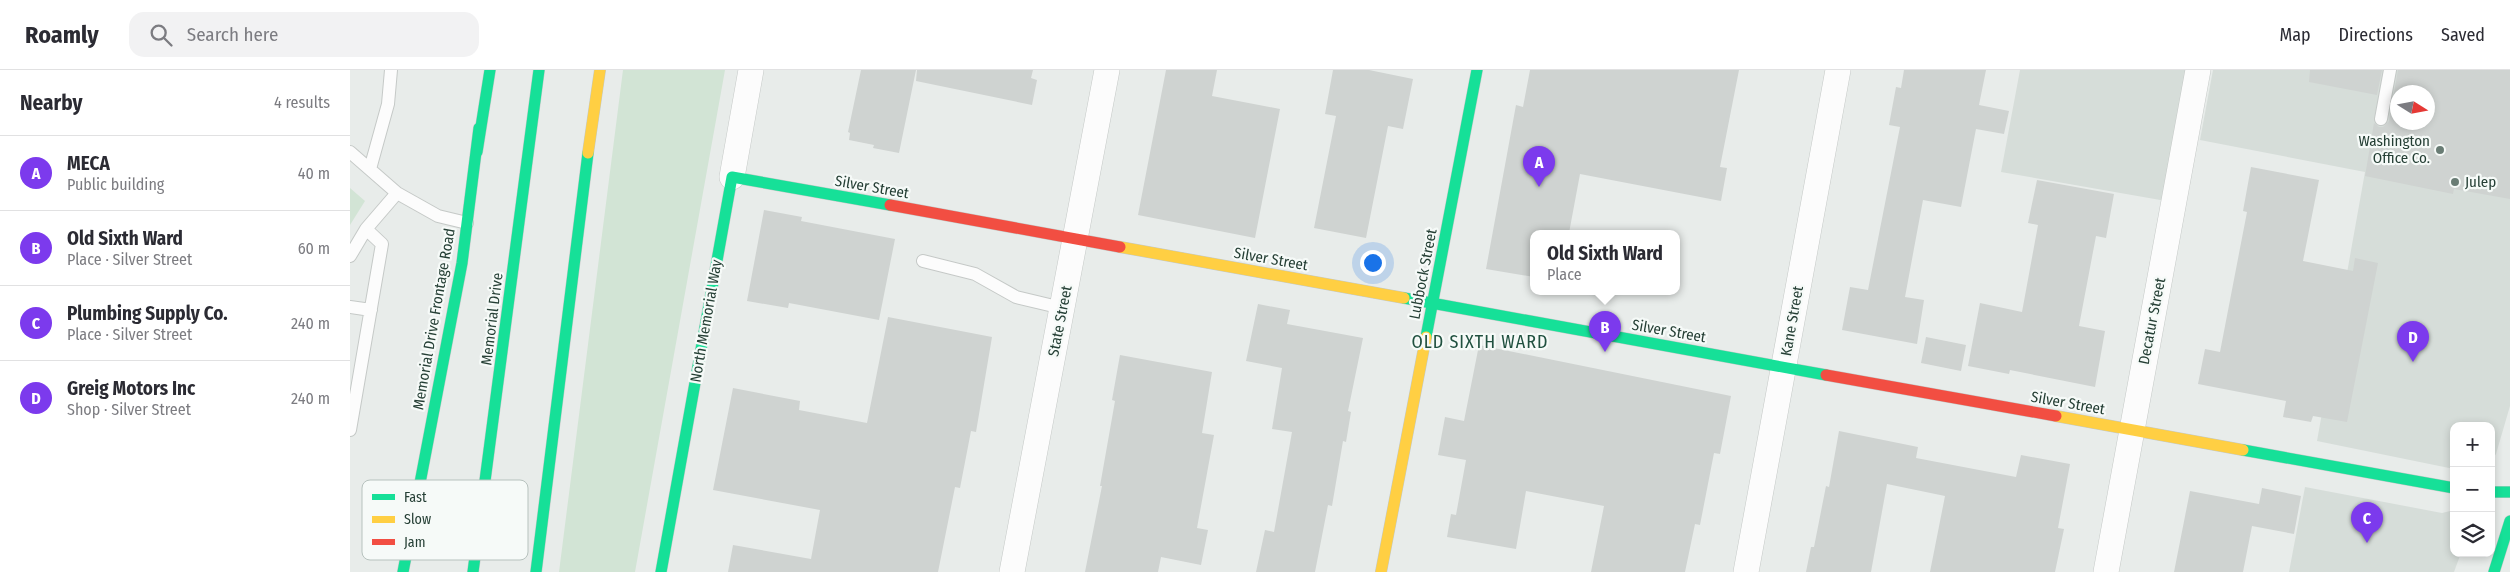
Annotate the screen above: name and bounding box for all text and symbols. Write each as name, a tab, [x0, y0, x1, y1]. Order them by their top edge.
search box	[129, 12, 479, 57]
text: Roamly	[25, 21, 99, 49]
icon: search	[147, 21, 175, 49]
text: Search here	[187, 23, 278, 46]
text: Map	[2279, 24, 2311, 46]
text: Directions	[2339, 24, 2413, 46]
text: Saved	[2441, 24, 2485, 46]
north arrow	[2390, 85, 2435, 130]
text: Nearby	[20, 90, 82, 116]
text: 4 results	[274, 93, 330, 112]
place label: Washington Office Co.	[2358, 132, 2430, 167]
marker: Washington Office Co.	[2434, 144, 2446, 156]
pin: A	[1523, 146, 1555, 187]
text: MECA	[67, 152, 110, 175]
text: A	[32, 164, 40, 183]
text: 40 m	[298, 164, 330, 183]
street label: Silver Street	[834, 172, 910, 202]
place label: Julep	[2465, 173, 2496, 191]
text: Public building	[67, 175, 164, 194]
marker: Julep	[2449, 176, 2461, 188]
text: Old Sixth Ward	[67, 227, 183, 250]
street label: Memorial Drive Frontage Road	[409, 227, 459, 411]
street label: Lubbock Street	[1405, 227, 1441, 321]
popup	[1530, 230, 1680, 295]
text: B	[32, 239, 40, 258]
text: 60 m	[298, 239, 330, 258]
text: Old Sixth Ward	[1547, 242, 1663, 265]
street label: Silver Street	[1233, 244, 1309, 274]
text: Place · Silver Street	[67, 250, 192, 269]
your location	[1360, 250, 1386, 276]
street label: North Memorial Way	[686, 258, 726, 384]
text: Place	[1547, 265, 1582, 284]
street label: Memorial Drive	[477, 272, 507, 366]
street label: Decatur Street	[2135, 276, 2169, 366]
street label: State Street	[1044, 284, 1076, 358]
street label: Kane Street	[1777, 284, 1807, 357]
text: Plumbing Supply Co.	[67, 302, 228, 325]
pin: B	[1589, 311, 1621, 352]
text: C	[32, 314, 40, 333]
text: 240 m	[291, 314, 330, 333]
street label: Silver Street	[1631, 316, 1707, 346]
pin: D	[2397, 321, 2429, 362]
text: Place · Silver Street	[67, 325, 192, 344]
district label: OLD SIXTH WARD	[1411, 331, 1549, 353]
text: Greig Motors Inc	[67, 377, 195, 400]
street label: Silver Street	[2030, 388, 2106, 418]
text: D	[31, 389, 41, 408]
text: 240 m	[291, 389, 330, 408]
text: Shop · Silver Street	[67, 400, 191, 419]
map controls	[2450, 422, 2495, 557]
button: +	[2450, 422, 2495, 467]
button: −	[2450, 467, 2495, 512]
legend	[362, 480, 528, 560]
text: Fast	[404, 489, 427, 506]
pin: C	[2351, 502, 2383, 543]
text: Slow	[404, 511, 431, 528]
button: layers	[2450, 512, 2495, 557]
text: Jam	[404, 534, 425, 551]

